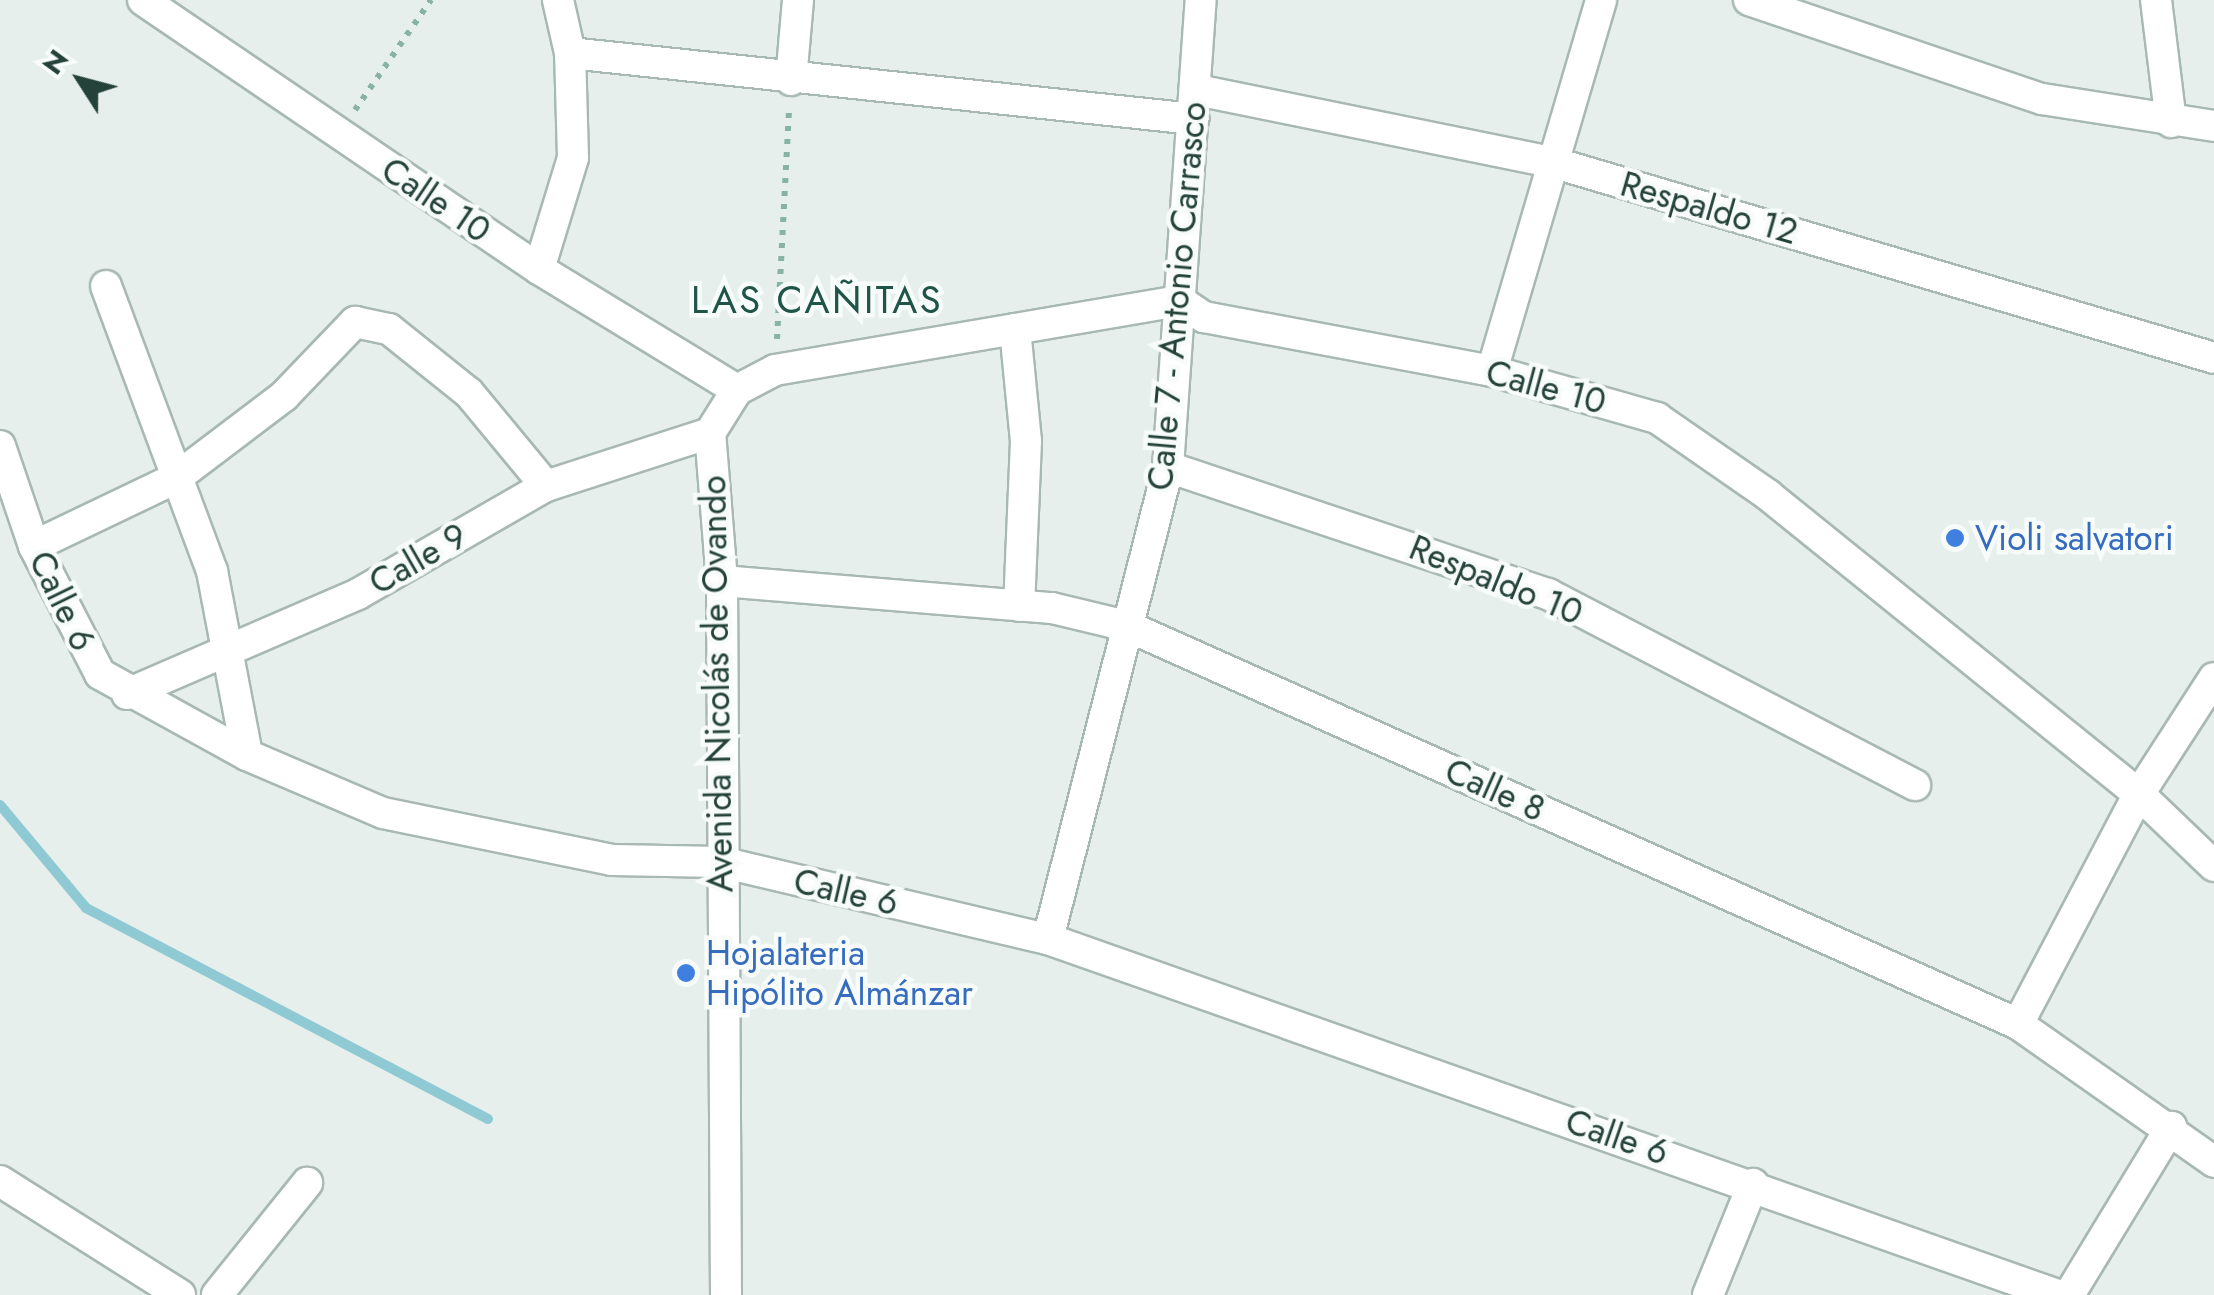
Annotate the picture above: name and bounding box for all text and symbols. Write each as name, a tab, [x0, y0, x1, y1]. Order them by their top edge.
north arrow	[30, 30, 130, 130]
text: N	[32, 41, 78, 83]
street label: Calle 7 - Antonio Carrasco	[1139, 100, 1215, 492]
street label: Calle 10	[374, 148, 498, 252]
street label: Respaldo 12	[1616, 163, 1802, 253]
district label: LAS CAÑITAS	[691, 277, 943, 323]
street label: Calle 10	[1482, 351, 1610, 423]
street label: Avenida Nicolás de Ovando	[692, 475, 742, 893]
street label: Calle 9	[362, 514, 474, 604]
place label: Violi salvatori	[1975, 517, 2174, 559]
street label: Respaldo 10	[1403, 526, 1589, 634]
marker: Violi salvatori	[1944, 527, 1966, 549]
street label: Calle 6	[20, 544, 104, 658]
street label: Calle 8	[1439, 750, 1551, 830]
street label: Calle 6	[790, 860, 902, 924]
place label: Hojalateria Hipólito Almánzar	[706, 932, 973, 1014]
marker: Hojalateria Hipólito Almánzar	[675, 962, 697, 984]
street label: Calle 6	[1560, 1100, 1674, 1174]

